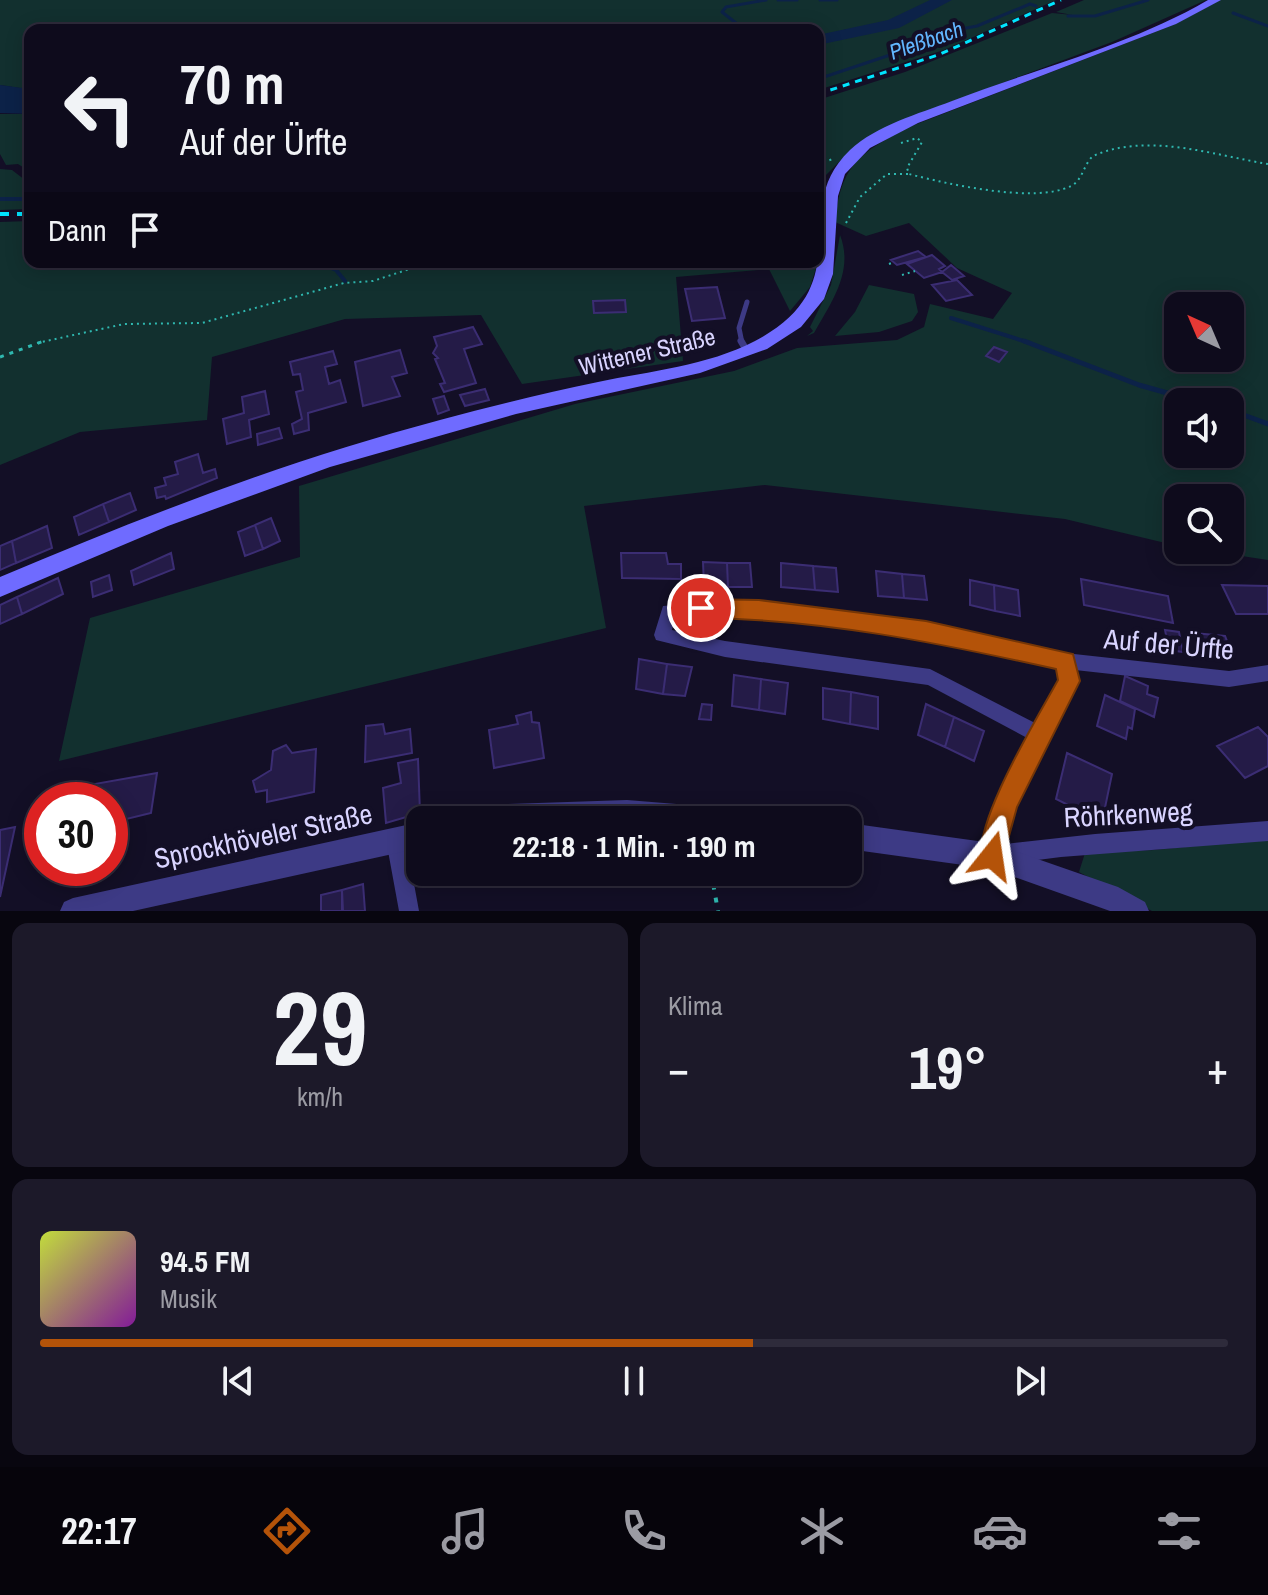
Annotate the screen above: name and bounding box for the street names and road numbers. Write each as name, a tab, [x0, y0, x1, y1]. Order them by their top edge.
street label: Wittener Straße	[576, 320, 718, 382]
street label: Auf der Ürfte	[1102, 619, 1236, 669]
street label: Röhrkenweg	[1063, 792, 1194, 836]
street label: Sprockhöveler Straße	[150, 794, 376, 878]

